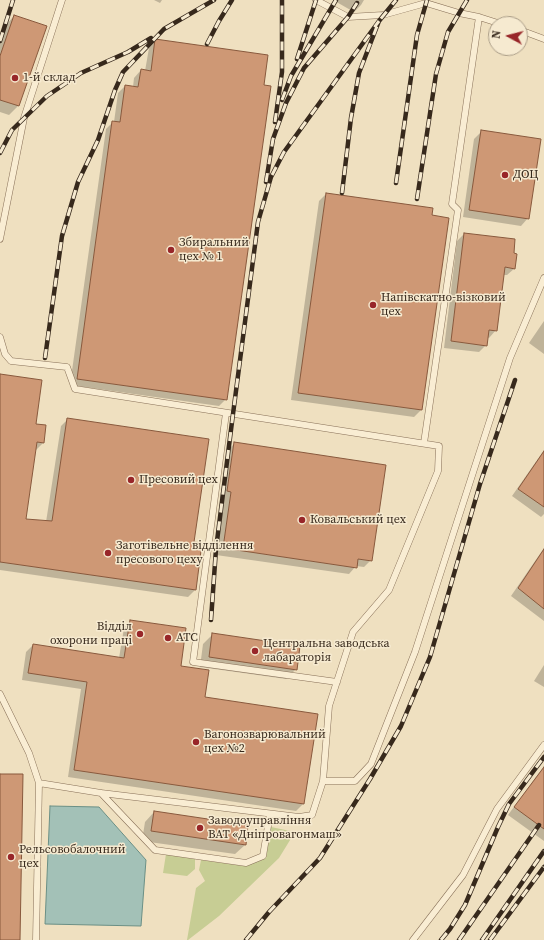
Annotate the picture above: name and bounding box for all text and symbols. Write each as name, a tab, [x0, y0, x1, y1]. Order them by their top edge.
north arrow	[488, 16, 528, 56]
text: N	[489, 30, 505, 39]
place label: 1-й склад	[23, 71, 76, 85]
marker: 1-й склад	[10, 73, 20, 83]
place label: ДОЦ	[513, 168, 538, 182]
marker: ДОЦ	[500, 170, 510, 180]
place label: Збиральний цех № 1	[179, 236, 249, 264]
marker: Збиральний цех № 1	[166, 245, 176, 255]
place label: Напівскатно-візковий цех	[381, 291, 506, 319]
marker: Напівскатно-візковий цех	[368, 300, 378, 310]
place label: Пресовий цех	[139, 473, 218, 487]
marker: Пресовий цех	[126, 475, 136, 485]
place label: Ковальський цех	[310, 513, 406, 527]
marker: Ковальський цех	[297, 515, 307, 525]
place label: Заготівельне відділення пресового цеху	[116, 539, 253, 567]
marker: Заготівельне відділення пресового цеху	[103, 548, 113, 558]
place label: Відділ охорони праці	[50, 620, 132, 648]
marker: Відділ охорони праці	[135, 629, 145, 639]
place label: АТС	[176, 631, 198, 645]
marker: АТС	[163, 633, 173, 643]
place label: Центральна заводська лабараторія	[263, 637, 390, 665]
marker: Центральна заводська лабараторія	[250, 646, 260, 656]
place label: Вагонозварювальний цех №2	[204, 728, 326, 756]
marker: Вагонозварювальний цех №2	[191, 737, 201, 747]
place label: Заводоуправління ВАТ «Дніпровагонмаш»	[208, 814, 342, 842]
marker: Заводоуправління ВАТ «Дніпровагонмаш»	[195, 823, 205, 833]
place label: Рельсовобалочний цех	[19, 843, 126, 871]
marker: Рельсовобалочний цех	[6, 852, 16, 862]

